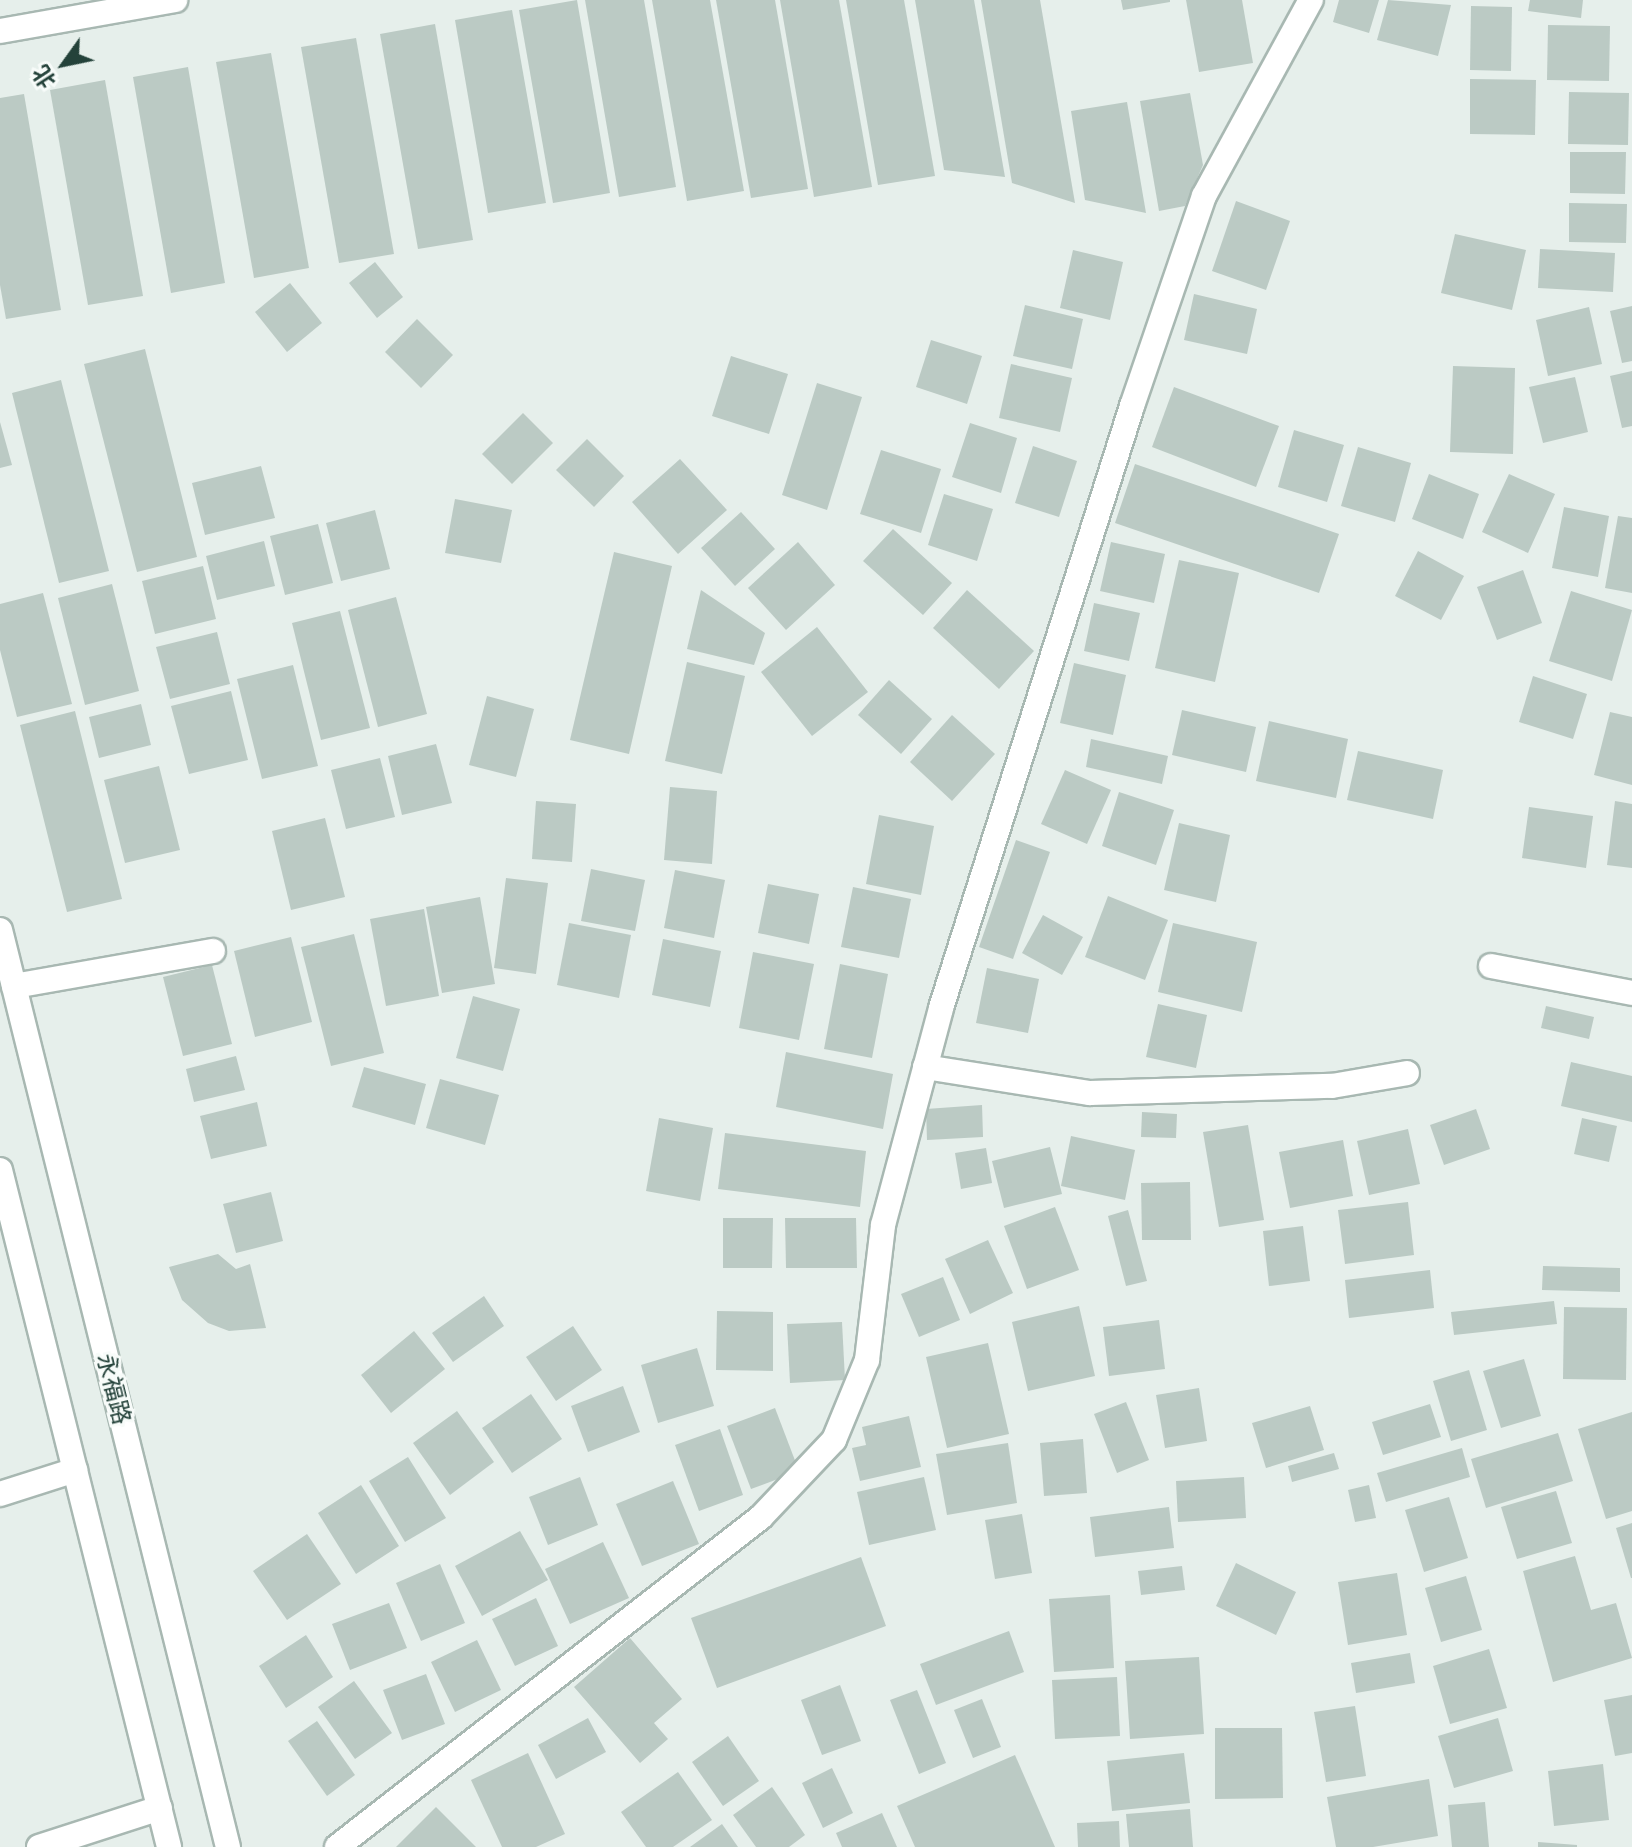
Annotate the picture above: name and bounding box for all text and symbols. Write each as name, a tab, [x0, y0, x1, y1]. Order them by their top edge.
north arrow	[24, 24, 104, 104]
text: 北	[27, 61, 61, 93]
street label: 永福路	[91, 1351, 137, 1427]

